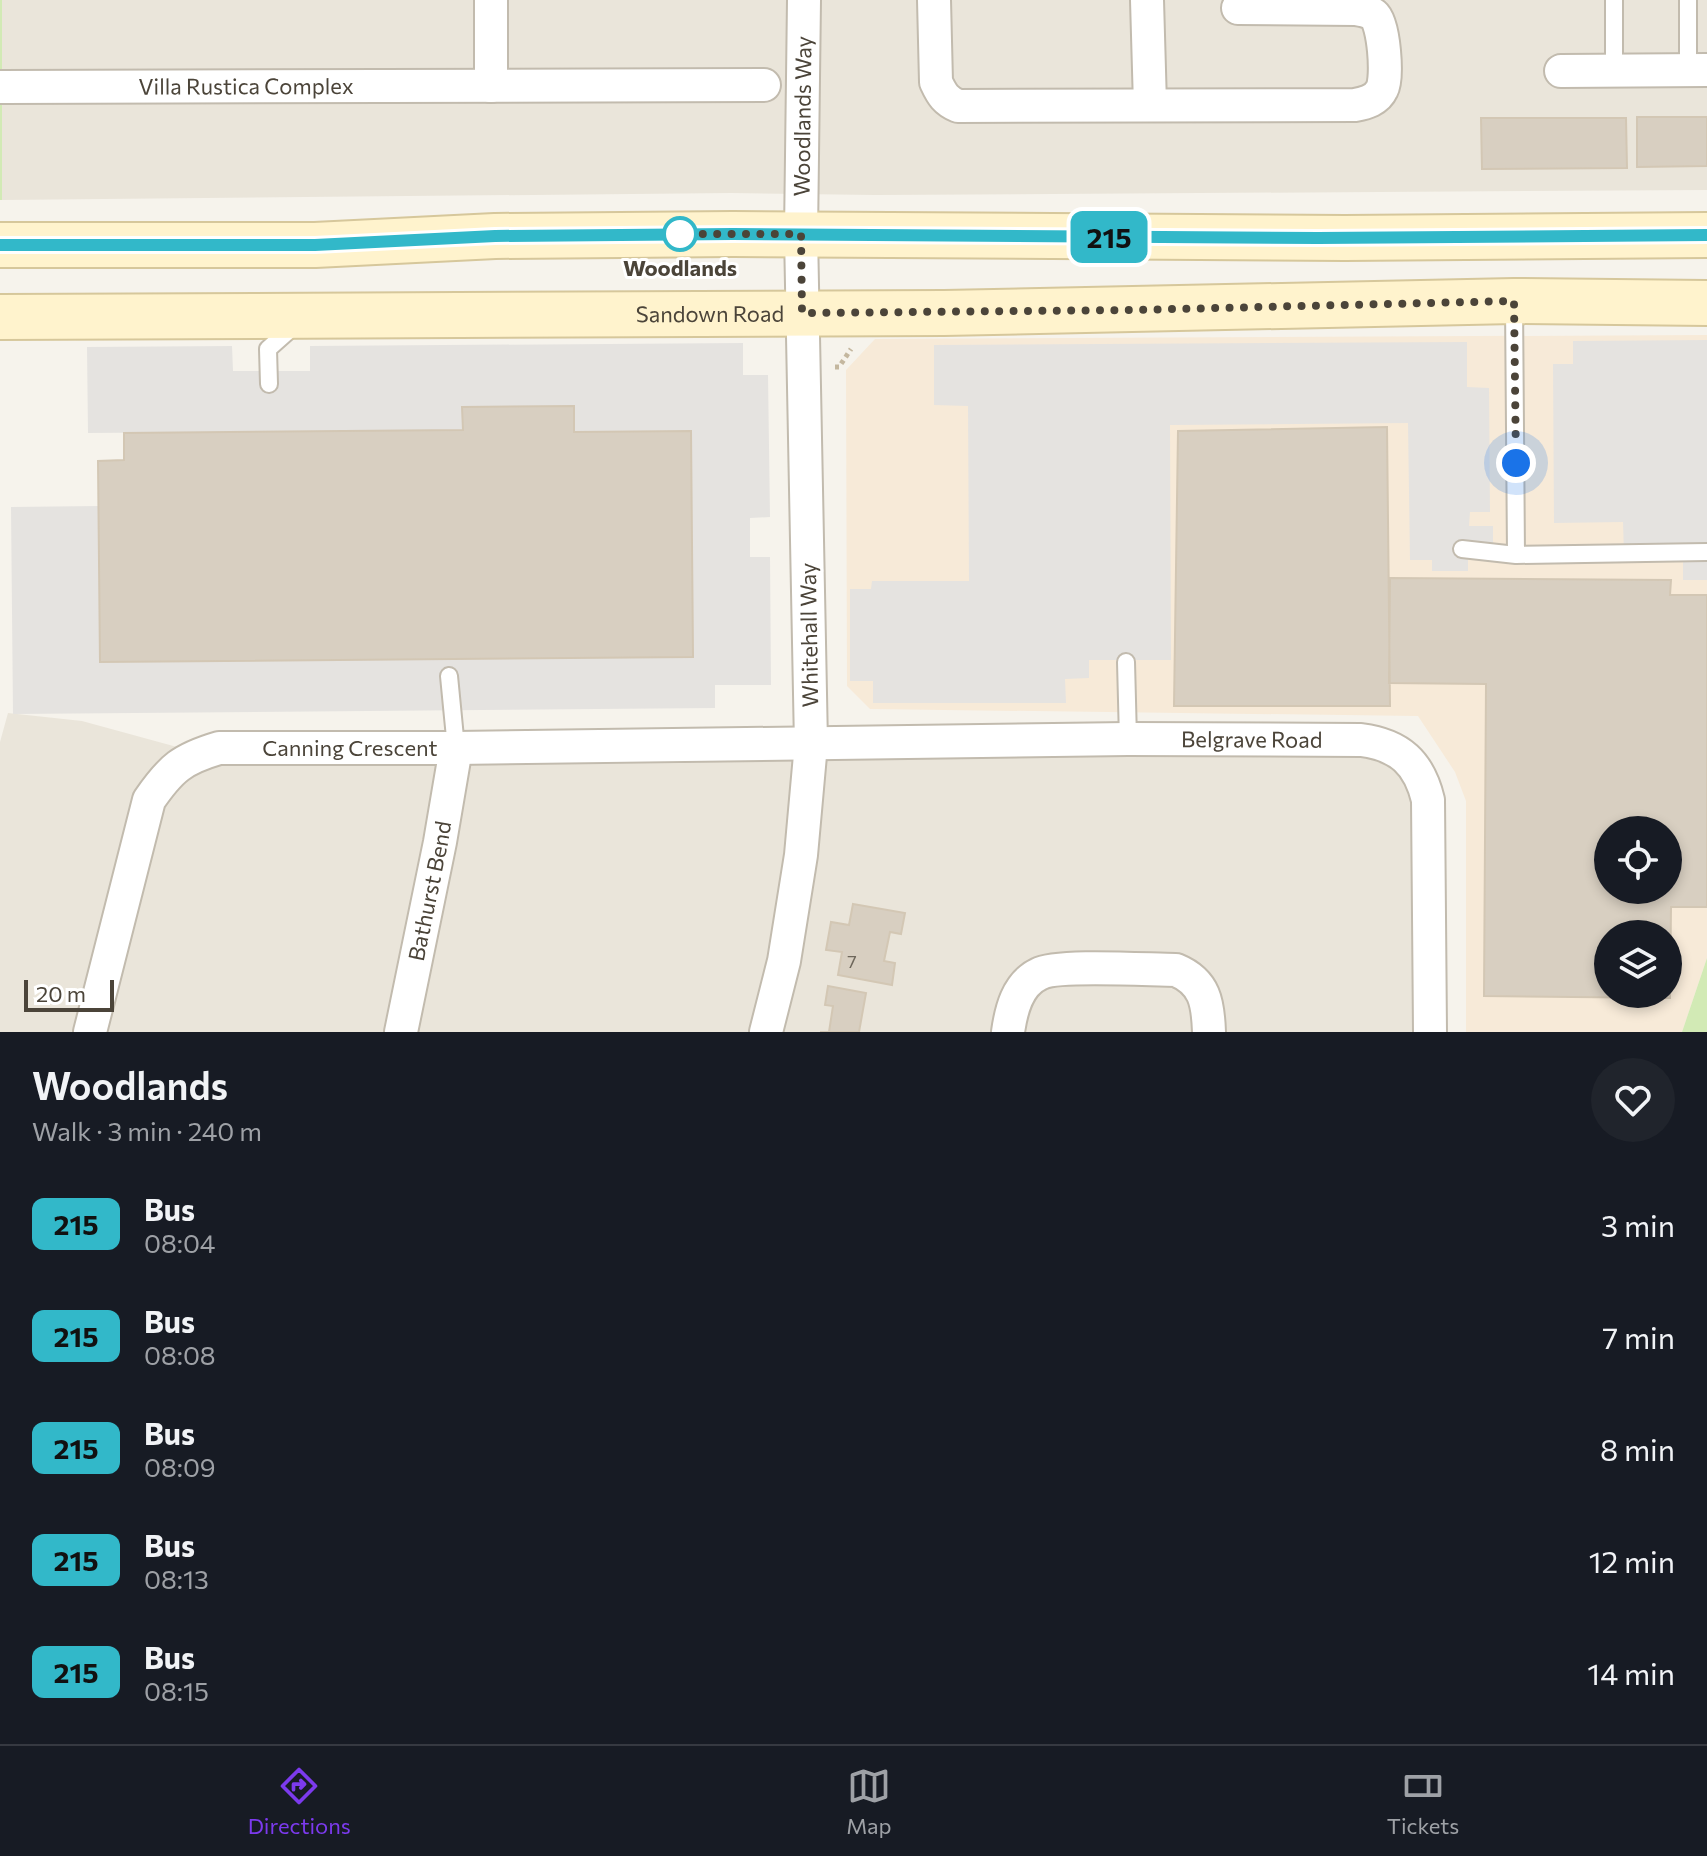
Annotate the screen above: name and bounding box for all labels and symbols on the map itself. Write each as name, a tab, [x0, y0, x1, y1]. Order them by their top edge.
street label: Woodlands Way	[787, 36, 817, 197]
street label: Villa Rustica Complex	[138, 72, 354, 100]
line badge: 215	[1063, 211, 1155, 263]
marker: Woodlands	[663, 217, 697, 251]
place label: Woodlands	[623, 254, 737, 281]
street label: Sandown Road	[636, 300, 784, 327]
your location	[1496, 443, 1536, 483]
street label: Whitehall Way	[794, 562, 823, 708]
street label: Belgrave Road	[1181, 725, 1323, 753]
street label: Canning Crescent	[262, 734, 438, 761]
street label: Bathurst Bend	[402, 819, 456, 963]
house number: 7	[847, 950, 857, 972]
scale bar	[24, 976, 114, 1012]

